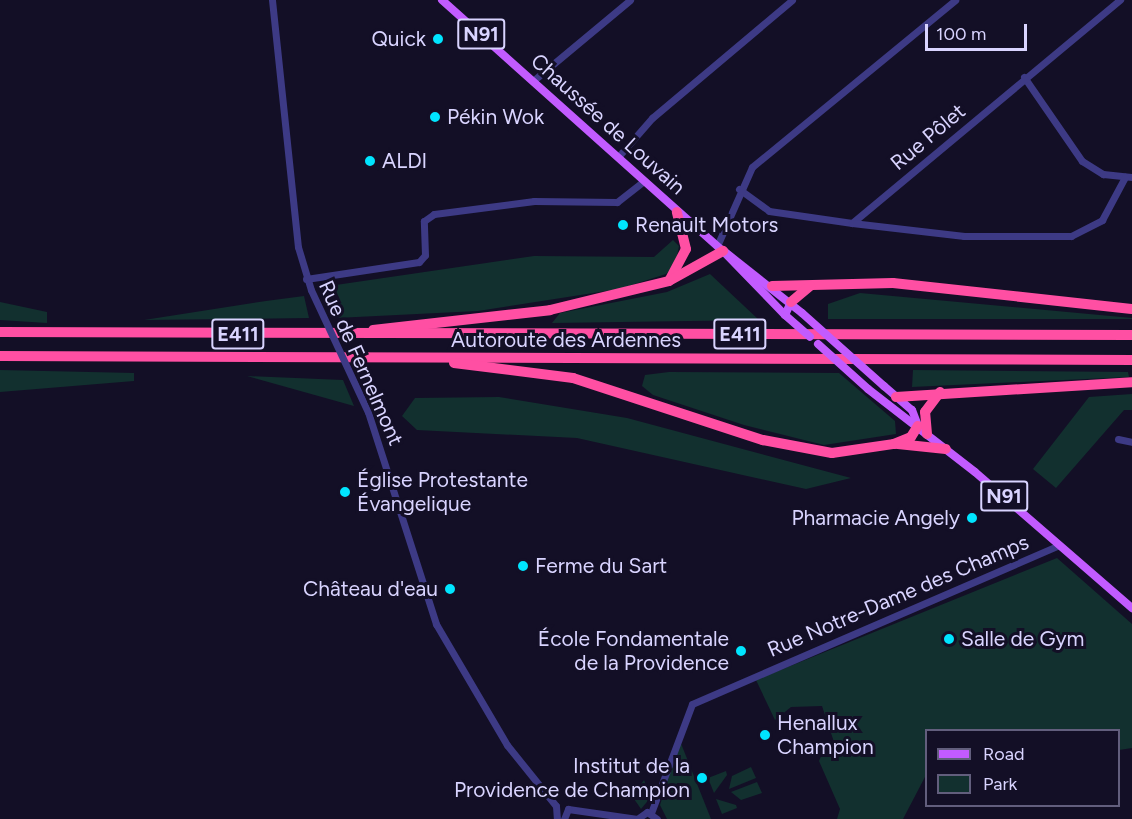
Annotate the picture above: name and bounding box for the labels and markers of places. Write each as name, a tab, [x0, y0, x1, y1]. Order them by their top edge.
place label: Quick	[371, 26, 426, 52]
marker: Quick	[431, 32, 445, 46]
place label: Pékin Wok	[447, 104, 544, 130]
marker: Pékin Wok	[428, 110, 442, 124]
place label: ALDI	[382, 148, 427, 174]
marker: ALDI	[363, 154, 377, 168]
place label: Renault Motors	[635, 212, 778, 238]
marker: Renault Motors	[616, 218, 630, 232]
place label: Église Protestante Évangelique	[357, 467, 528, 517]
marker: Église Protestante Évangelique	[338, 485, 352, 499]
place label: Pharmacie Angely	[791, 505, 960, 531]
marker: Pharmacie Angely	[965, 511, 979, 525]
place label: Ferme du Sart	[535, 553, 667, 579]
marker: Ferme du Sart	[516, 559, 530, 573]
place label: Château d'eau	[303, 576, 438, 602]
marker: Château d'eau	[443, 582, 457, 596]
place label: École Fondamentale de la Providence	[538, 626, 729, 676]
place label: Salle de Gym	[961, 626, 1084, 652]
marker: Salle de Gym	[942, 632, 956, 646]
marker: École Fondamentale de la Providence	[734, 644, 748, 658]
place label: Henallux Champion	[777, 710, 874, 760]
marker: Henallux Champion	[758, 728, 772, 742]
place label: Institut de la Providence de Champion	[454, 753, 690, 803]
marker: Institut de la Providence de Champion	[695, 771, 709, 785]

